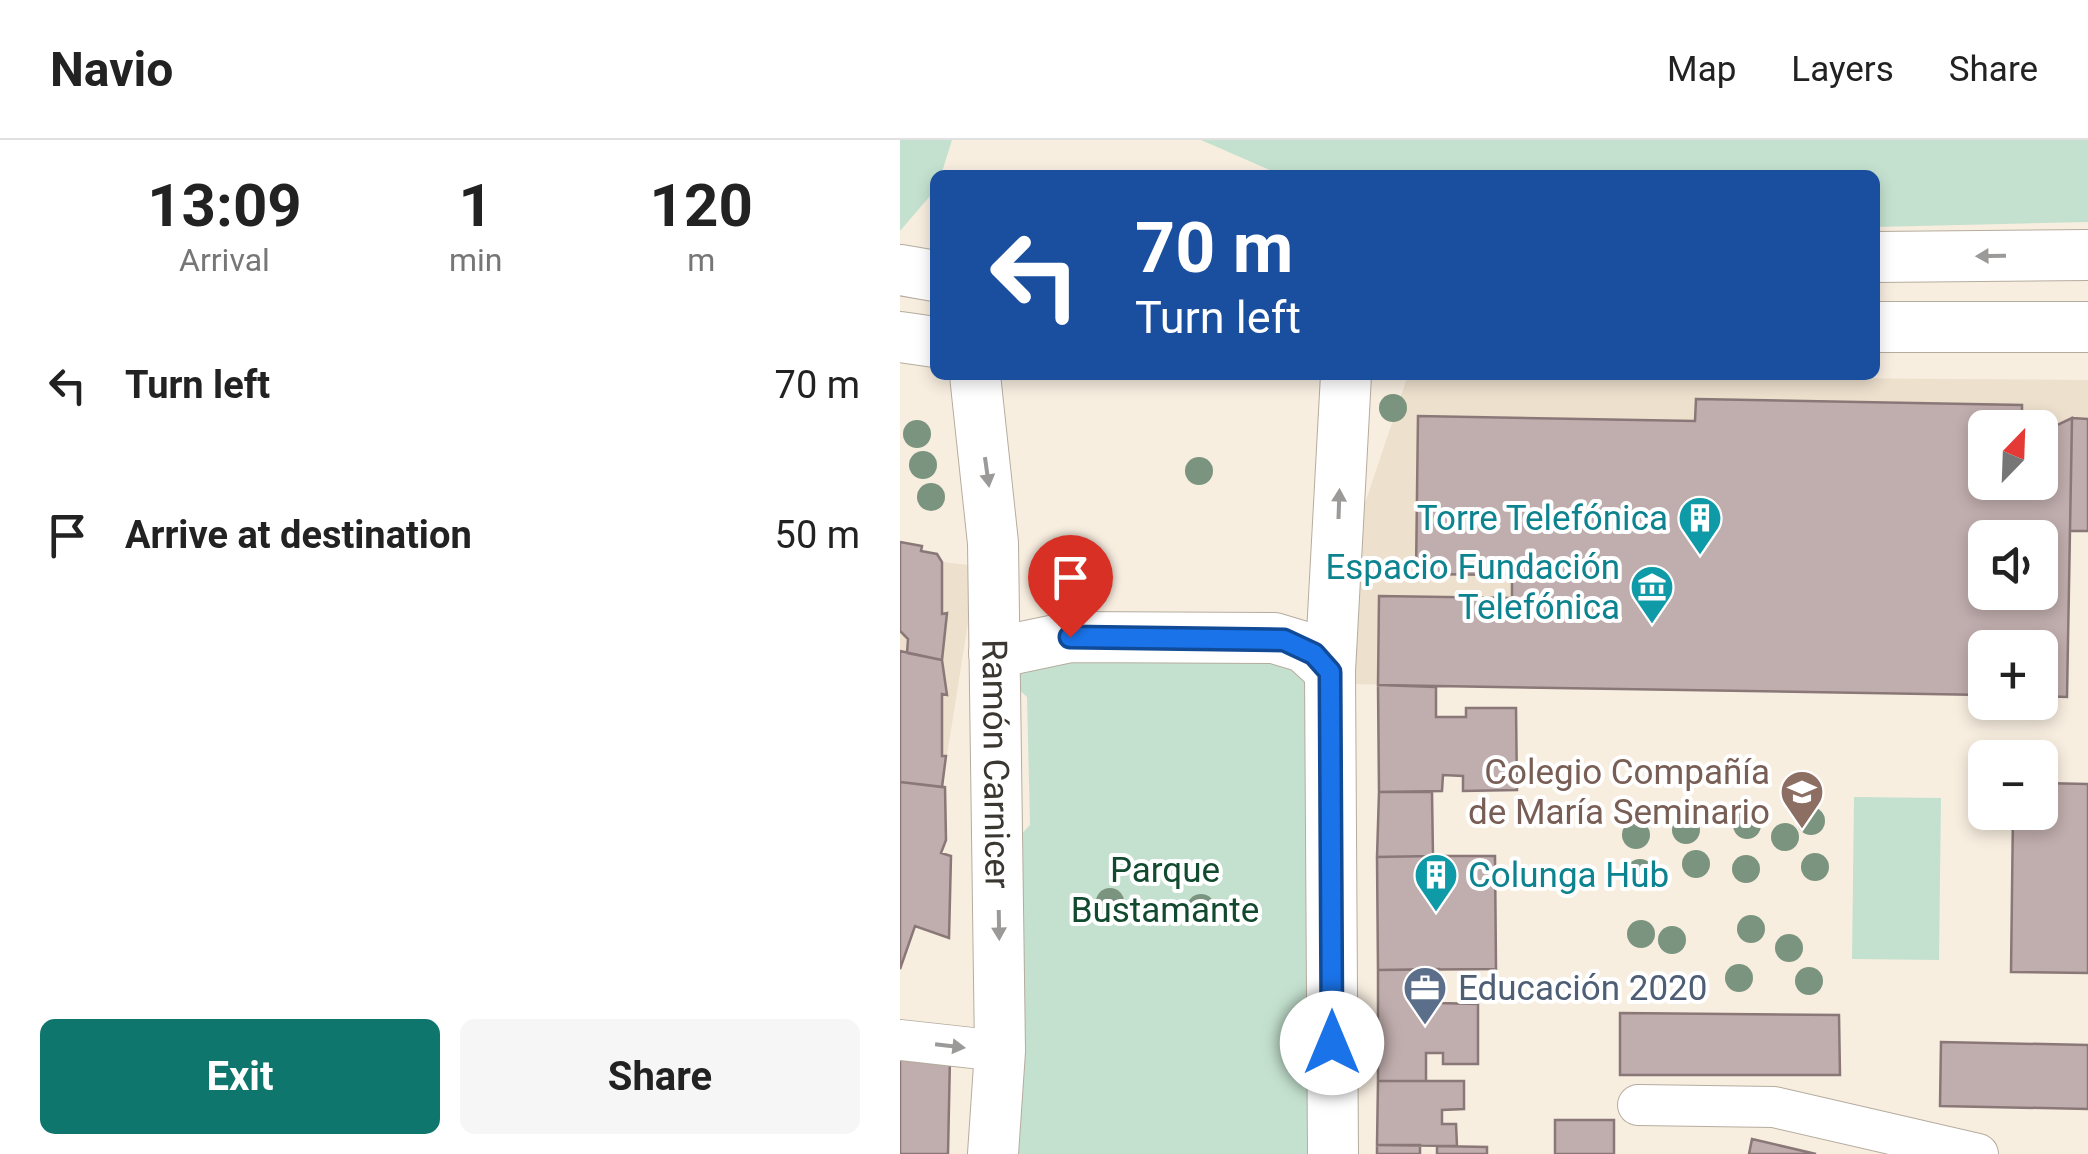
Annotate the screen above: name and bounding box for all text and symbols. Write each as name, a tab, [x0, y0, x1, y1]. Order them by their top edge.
text: Navio	[50, 41, 173, 98]
text: Map	[1667, 49, 1736, 90]
text: Layers	[1791, 49, 1894, 90]
text: Share	[1949, 49, 2038, 90]
text: 13:09	[147, 170, 302, 241]
text: 1	[458, 170, 493, 241]
text: 120	[650, 170, 753, 241]
text: 70 m	[1135, 207, 1293, 289]
icon: left	[970, 210, 1100, 340]
text: Arrival	[179, 241, 270, 279]
text: min	[449, 241, 502, 279]
text: m	[687, 241, 715, 279]
one-way arrow	[1974, 248, 2006, 264]
text: Turn left	[1135, 291, 1301, 344]
icon: left	[40, 358, 95, 413]
text: Turn left	[125, 363, 270, 407]
text: 70 m	[775, 363, 860, 407]
north arrow	[1968, 410, 2058, 500]
map controls	[1968, 410, 2058, 830]
one-way arrow	[979, 456, 995, 488]
one-way arrow	[1331, 488, 1347, 520]
building icon: Torre Telefónica	[1677, 495, 1723, 556]
place label: Torre Telefónica	[1417, 498, 1668, 539]
icon: arrive	[40, 508, 95, 563]
text: Arrive at destination	[125, 513, 472, 557]
text: 50 m	[775, 513, 860, 557]
button: sound	[1968, 520, 2058, 610]
pin	[1028, 535, 1113, 638]
place label: Espacio Fundación Telefónica	[1325, 547, 1620, 628]
icon: arrive	[1043, 550, 1098, 605]
museum icon: Espacio Fundación Telefónica	[1629, 564, 1675, 625]
button: +	[1968, 630, 2058, 720]
street label: Ramón Carnicer	[974, 639, 1018, 889]
button: −	[1968, 740, 2058, 830]
place label: Colegio Compañía de María Seminario	[1468, 752, 1770, 833]
school or university icon: Colegio Compañía de María Seminario	[1779, 769, 1825, 830]
park label: Parque Bustamante	[1071, 850, 1259, 931]
building icon: Colunga Hub	[1413, 852, 1459, 913]
place label: Colunga Hub	[1468, 855, 1669, 896]
one-way arrow	[991, 910, 1007, 942]
office icon: Educación 2020	[1402, 965, 1448, 1026]
place label: Educación 2020	[1458, 968, 1707, 1009]
position arrow	[1280, 991, 1384, 1095]
button: Exit	[40, 1019, 440, 1134]
button: Share	[460, 1019, 860, 1134]
one-way arrow	[935, 1038, 966, 1054]

